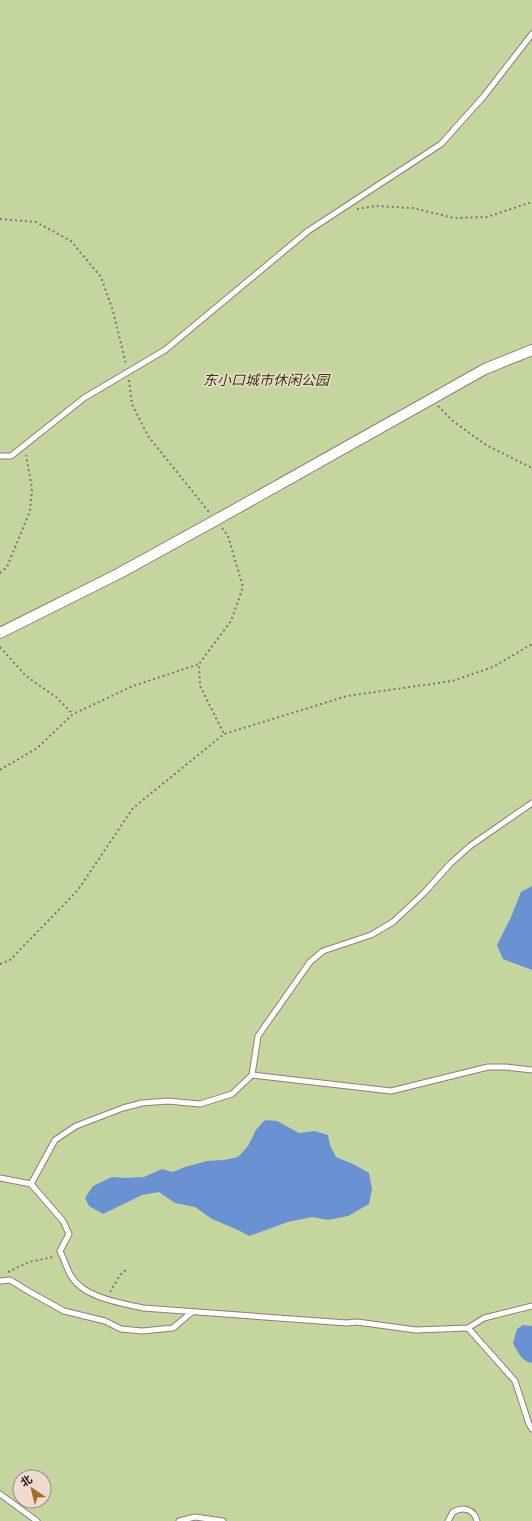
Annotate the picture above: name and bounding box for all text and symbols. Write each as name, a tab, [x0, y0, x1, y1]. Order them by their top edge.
park label: 东小口城市休闲公园	[203, 370, 331, 389]
north arrow	[12, 1469, 52, 1509]
text: 北	[18, 1472, 35, 1490]

